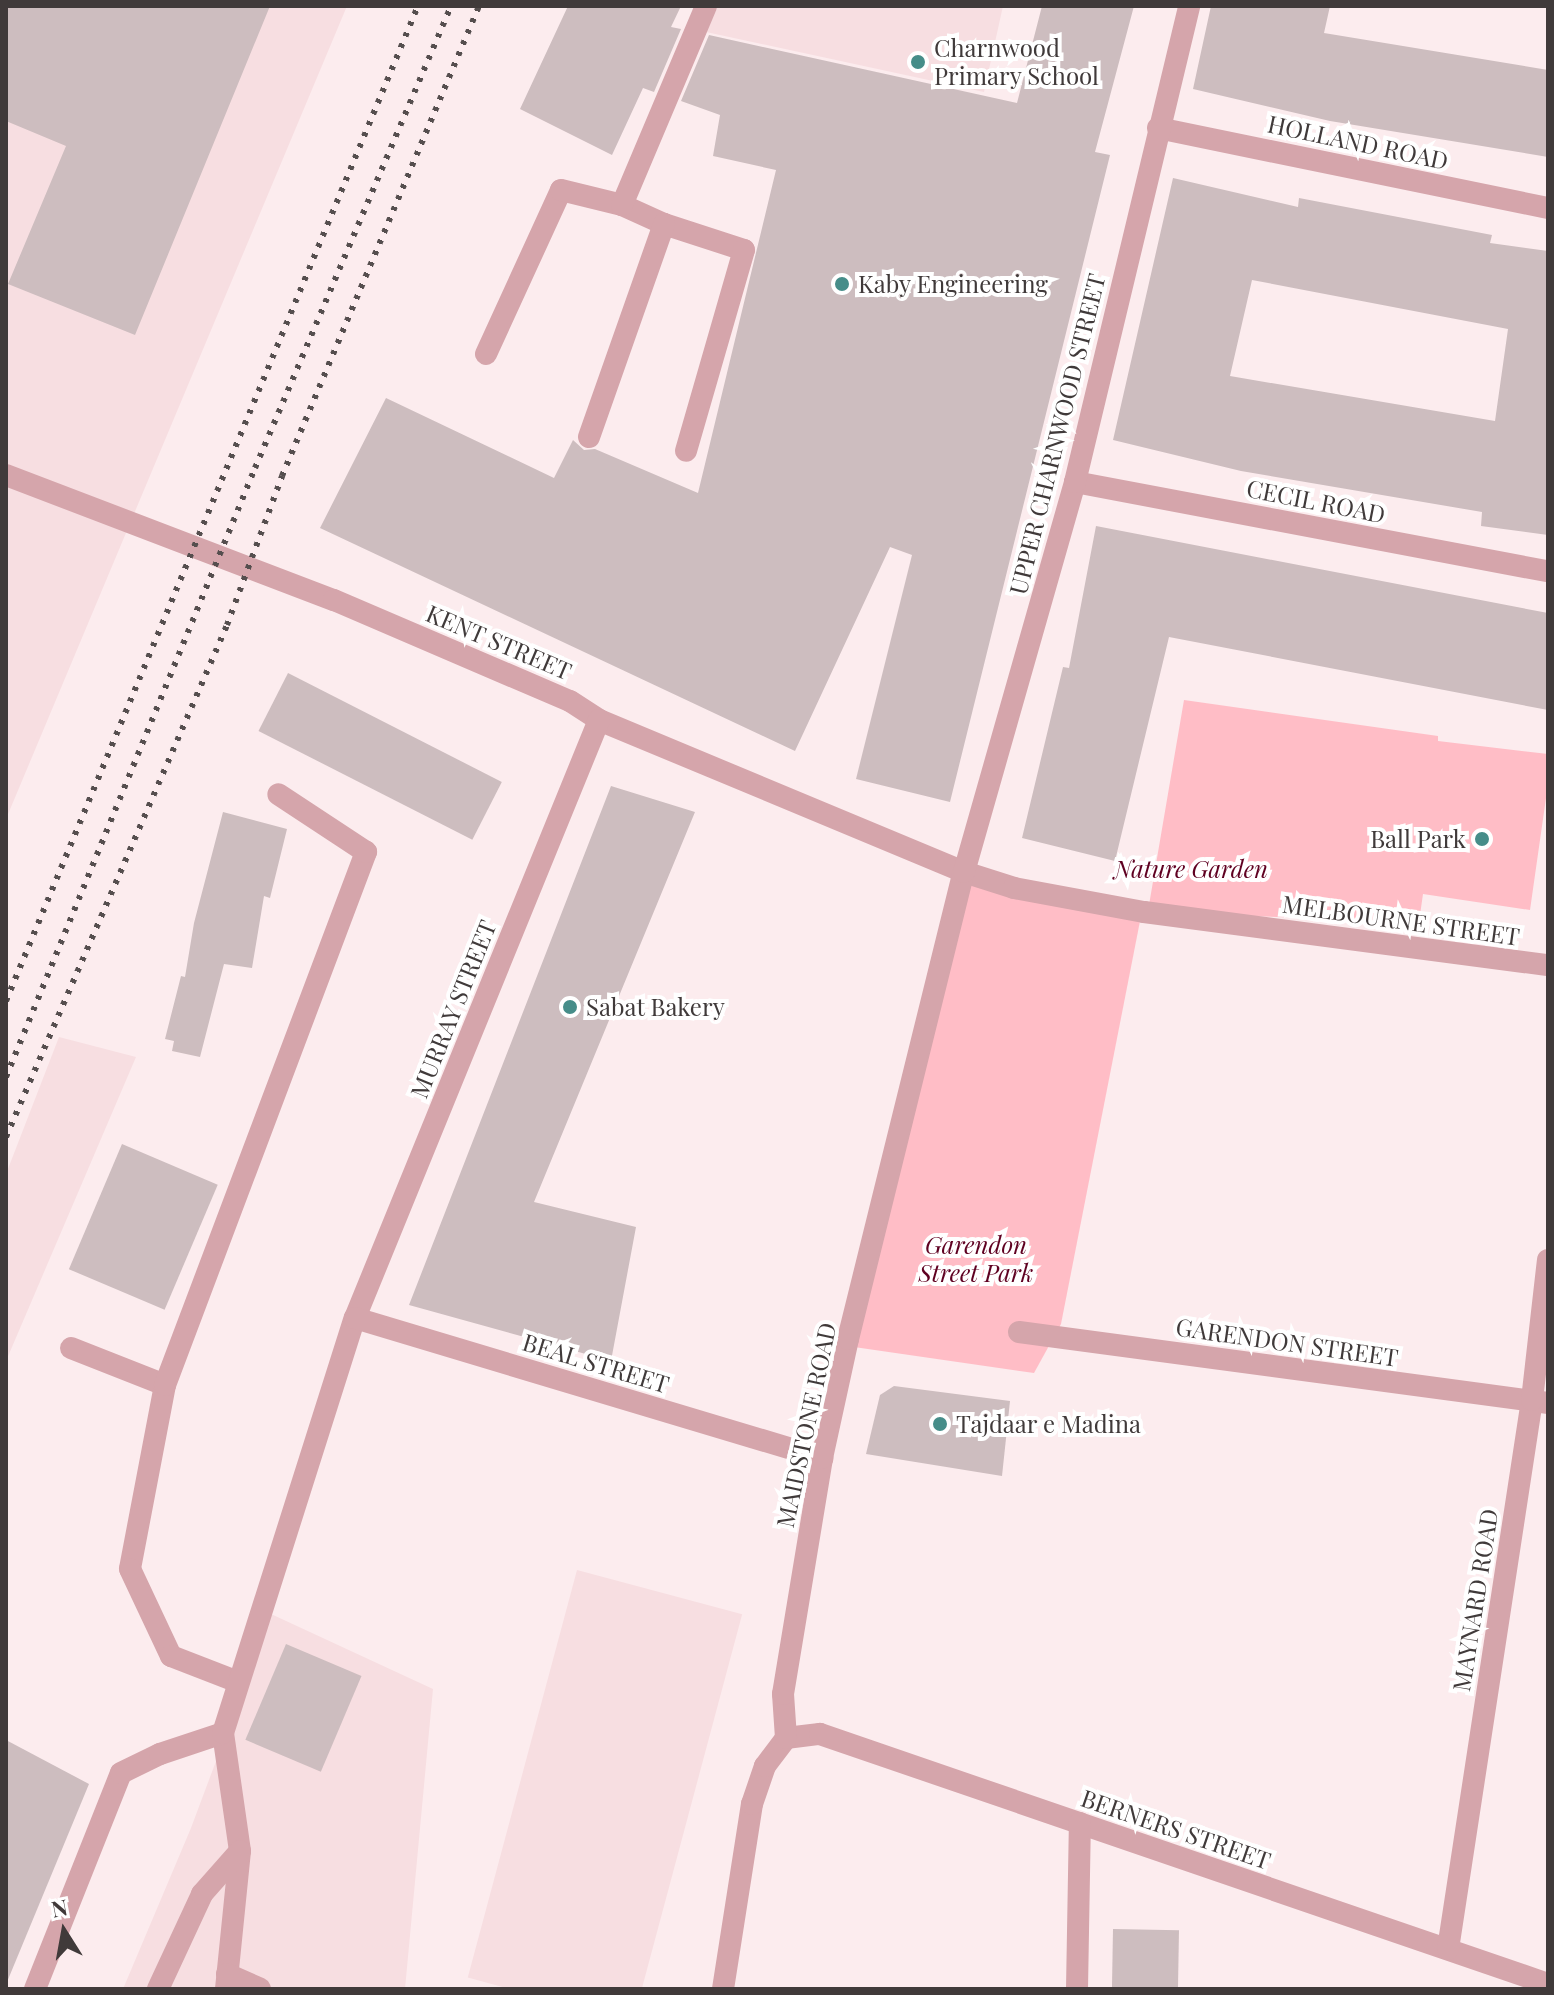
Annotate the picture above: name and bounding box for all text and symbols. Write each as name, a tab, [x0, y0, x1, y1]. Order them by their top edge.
place label: Charnwood Primary School	[934, 34, 1099, 90]
marker: Charnwood Primary School	[909, 53, 927, 71]
street label: HOLLAND ROAD	[1265, 109, 1451, 175]
place label: Kaby Engineering	[858, 270, 1049, 298]
street label: UPPER CHARNWOOD STREET	[1003, 270, 1111, 598]
marker: Kaby Engineering	[833, 275, 851, 293]
street label: CECIL ROAD	[1244, 473, 1388, 529]
street label: KENT STREET	[422, 598, 576, 686]
place label: Ball Park	[1370, 825, 1466, 853]
marker: Ball Park	[1473, 830, 1491, 848]
park label: Nature Garden	[1114, 855, 1268, 883]
street label: MELBOURNE STREET	[1281, 889, 1521, 951]
street label: MURRAY STREET	[404, 916, 502, 1102]
place label: Sabat Bakery	[586, 993, 725, 1021]
marker: Sabat Bakery	[561, 998, 579, 1016]
park label: Garendon Street Park	[919, 1231, 1033, 1287]
street label: GARENDON STREET	[1174, 1312, 1400, 1372]
street label: MAIDSTONE ROAD	[770, 1320, 842, 1530]
street label: BEAL STREET	[519, 1327, 673, 1399]
place label: Tajdaar e Madina	[956, 1410, 1142, 1438]
marker: Tajdaar e Madina	[931, 1415, 949, 1433]
street label: MAYNARD ROAD	[1446, 1507, 1504, 1693]
street label: BERNERS STREET	[1077, 1783, 1275, 1875]
north arrow	[24, 1891, 104, 1971]
text: N	[49, 1891, 70, 1924]

